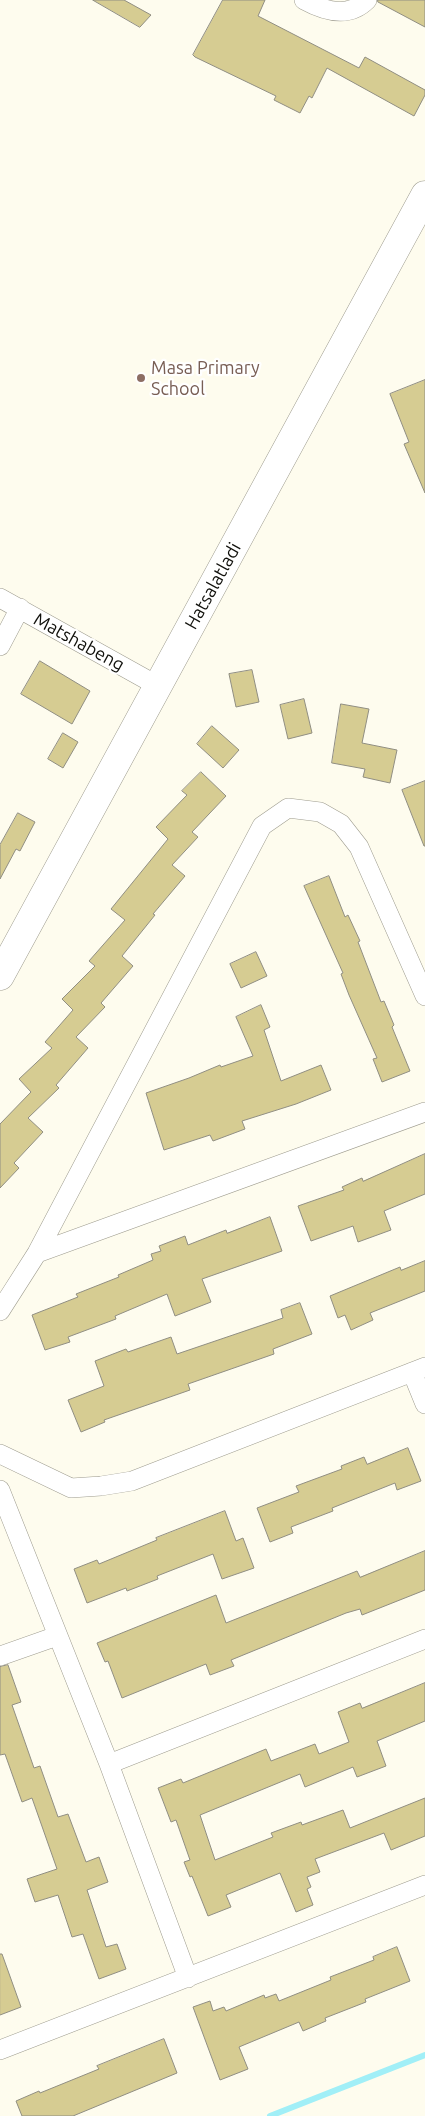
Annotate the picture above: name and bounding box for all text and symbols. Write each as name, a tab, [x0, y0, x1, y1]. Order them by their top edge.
place label: Masa Primary School	[151, 357, 260, 399]
marker: Masa Primary School	[135, 372, 147, 384]
street label: Hatsalatladi	[180, 539, 246, 633]
street label: Matshabeng	[30, 608, 128, 676]

